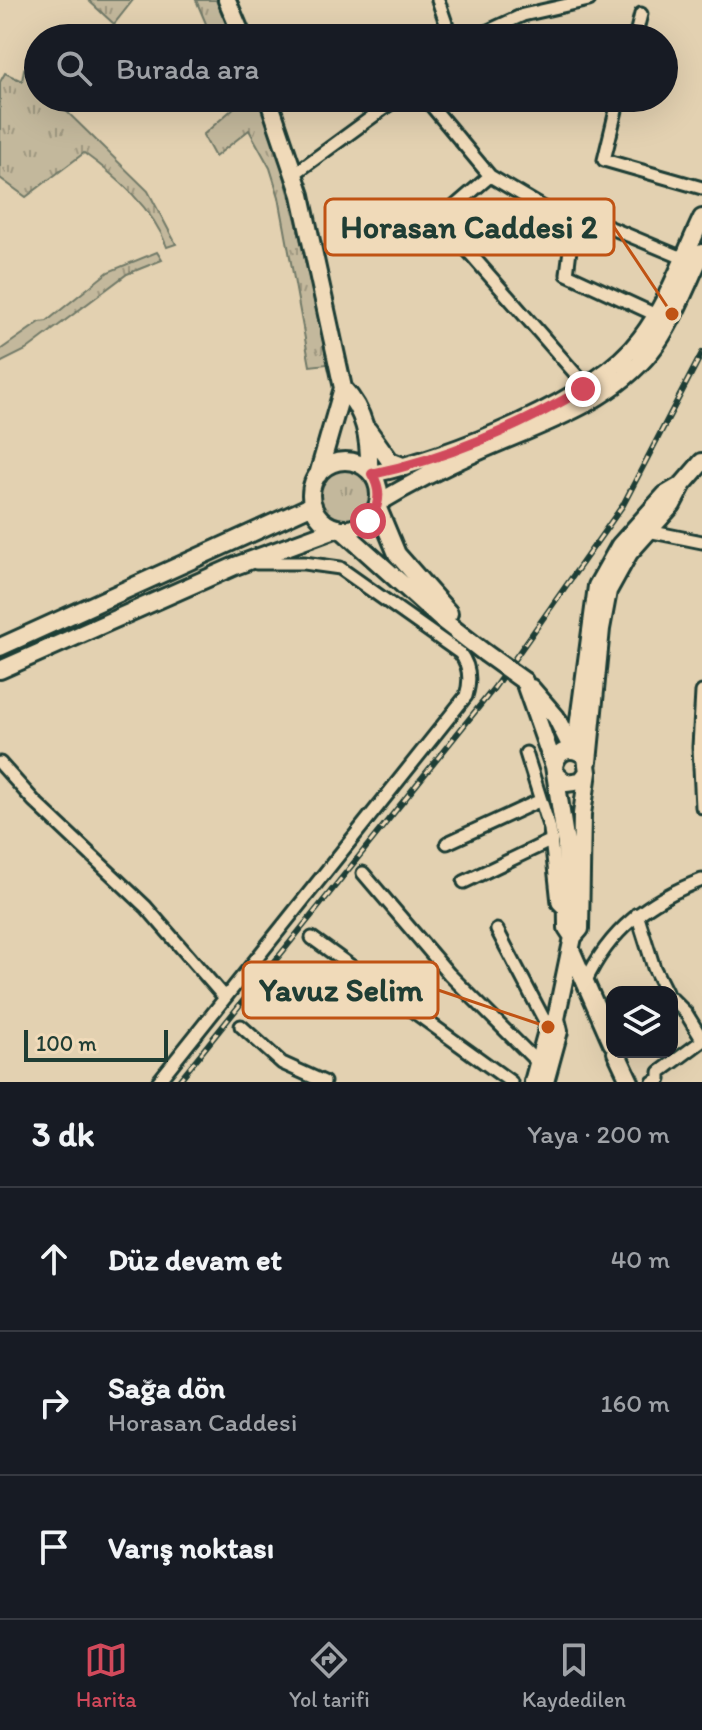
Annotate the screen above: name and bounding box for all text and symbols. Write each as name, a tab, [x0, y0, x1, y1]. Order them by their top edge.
search box	[24, 24, 678, 112]
icon: search	[52, 46, 96, 90]
text: Burada ara	[116, 50, 259, 87]
callout: Horasan Caddesi 2	[325, 199, 614, 255]
text: Horasan Caddesi 2	[341, 208, 598, 246]
route end	[565, 371, 601, 407]
route start	[350, 503, 386, 539]
callout: Yavuz Selim	[243, 962, 438, 1018]
text: Yavuz Selim	[258, 971, 423, 1009]
map controls	[606, 986, 678, 1058]
button: layers	[606, 986, 678, 1058]
scale bar	[24, 1026, 168, 1062]
text: 100 m	[36, 1030, 97, 1057]
text: 3 dk	[32, 1114, 94, 1155]
text: Yaya · 200 m	[527, 1118, 670, 1150]
icon: ahead	[32, 1237, 76, 1281]
text: Düz devam et	[108, 1241, 282, 1278]
text: 40 m	[611, 1243, 670, 1275]
text: Sağa dön	[108, 1369, 225, 1406]
icon: right	[32, 1381, 76, 1425]
text: 160 m	[600, 1387, 670, 1419]
text: Horasan Caddesi	[108, 1406, 297, 1438]
icon: arrive	[32, 1525, 76, 1569]
text: Varış noktası	[108, 1529, 274, 1566]
tab: Harita	[76, 1638, 137, 1713]
tab: Yol tarifi	[289, 1638, 370, 1713]
tab: Kaydedilen	[522, 1638, 626, 1713]

